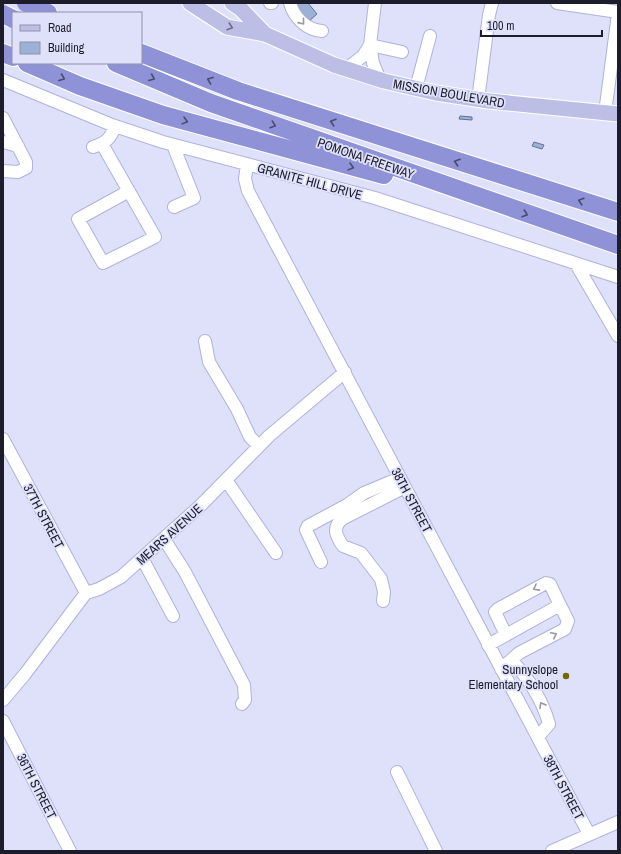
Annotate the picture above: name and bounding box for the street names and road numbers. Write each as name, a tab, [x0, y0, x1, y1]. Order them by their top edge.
street label: MISSION BOULEVARD	[392, 75, 506, 112]
street label: POMONA FREEWAY	[315, 134, 417, 183]
street label: GRANITE HILL DRIVE	[255, 159, 364, 204]
street label: 38TH STREET	[387, 465, 436, 536]
street label: 37TH STREET	[19, 481, 68, 552]
street label: MEARS AVENUE	[133, 500, 206, 569]
street label: 36TH STREET	[13, 751, 60, 822]
street label: 38TH STREET	[539, 752, 588, 823]

